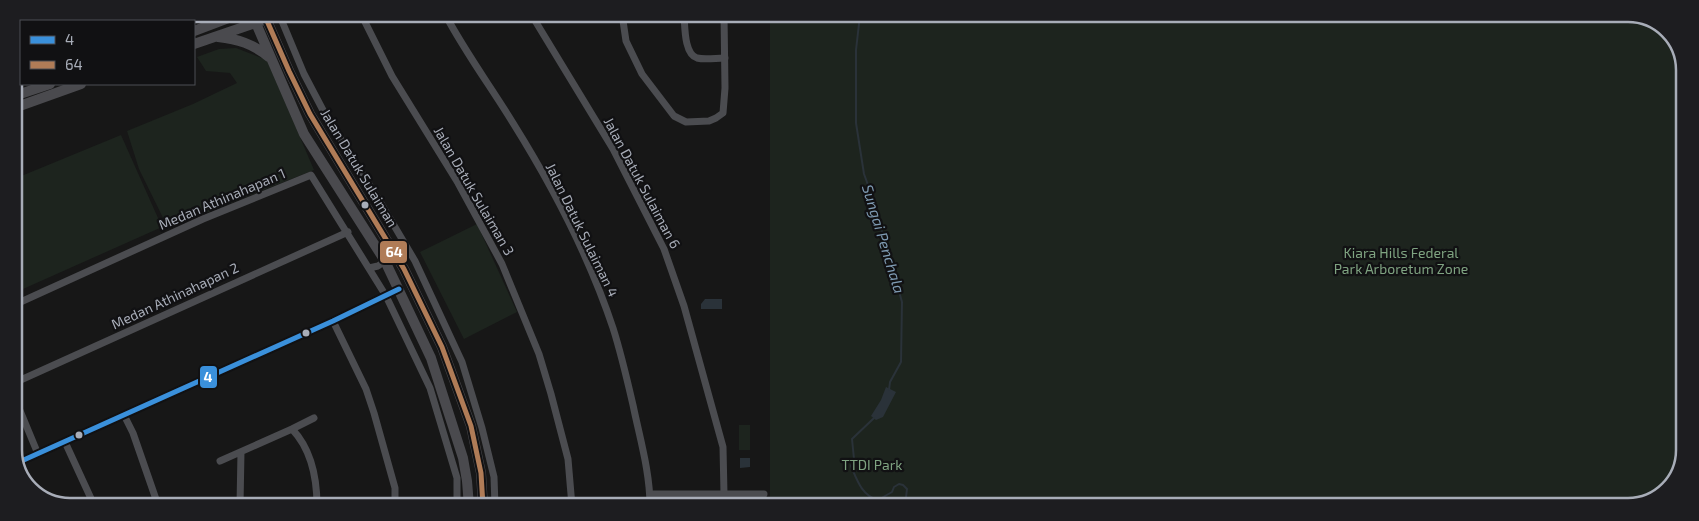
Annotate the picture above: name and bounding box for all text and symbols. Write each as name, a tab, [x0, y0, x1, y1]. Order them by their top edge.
legend	[20, 20, 195, 85]
text: 4	[65, 30, 74, 48]
text: 64	[65, 55, 83, 73]
street label: Jalan Datuk Sulaiman	[317, 105, 402, 230]
street label: Jalan Datuk Sulaiman 6	[601, 114, 684, 251]
street label: Jalan Datuk Sulaiman 3	[431, 123, 518, 258]
street label: Jalan Datuk Sulaiman 4	[543, 160, 622, 300]
street label: Medan Athinahapan 1	[156, 164, 288, 233]
water label: Sungai Penchala	[859, 182, 909, 295]
unlabelled marker	[360, 200, 370, 210]
line badge: 64	[379, 240, 408, 264]
text: 64	[385, 243, 403, 260]
park label: Kiara Hills Federal Park Arboretum Zone	[1334, 244, 1468, 277]
street label: Medan Athinahapan 2	[108, 259, 241, 333]
unlabelled marker	[301, 328, 311, 338]
line badge: 4	[199, 365, 218, 389]
text: 4	[204, 368, 213, 385]
unlabelled marker	[74, 430, 84, 440]
park label: TTDI Park	[842, 456, 902, 473]

